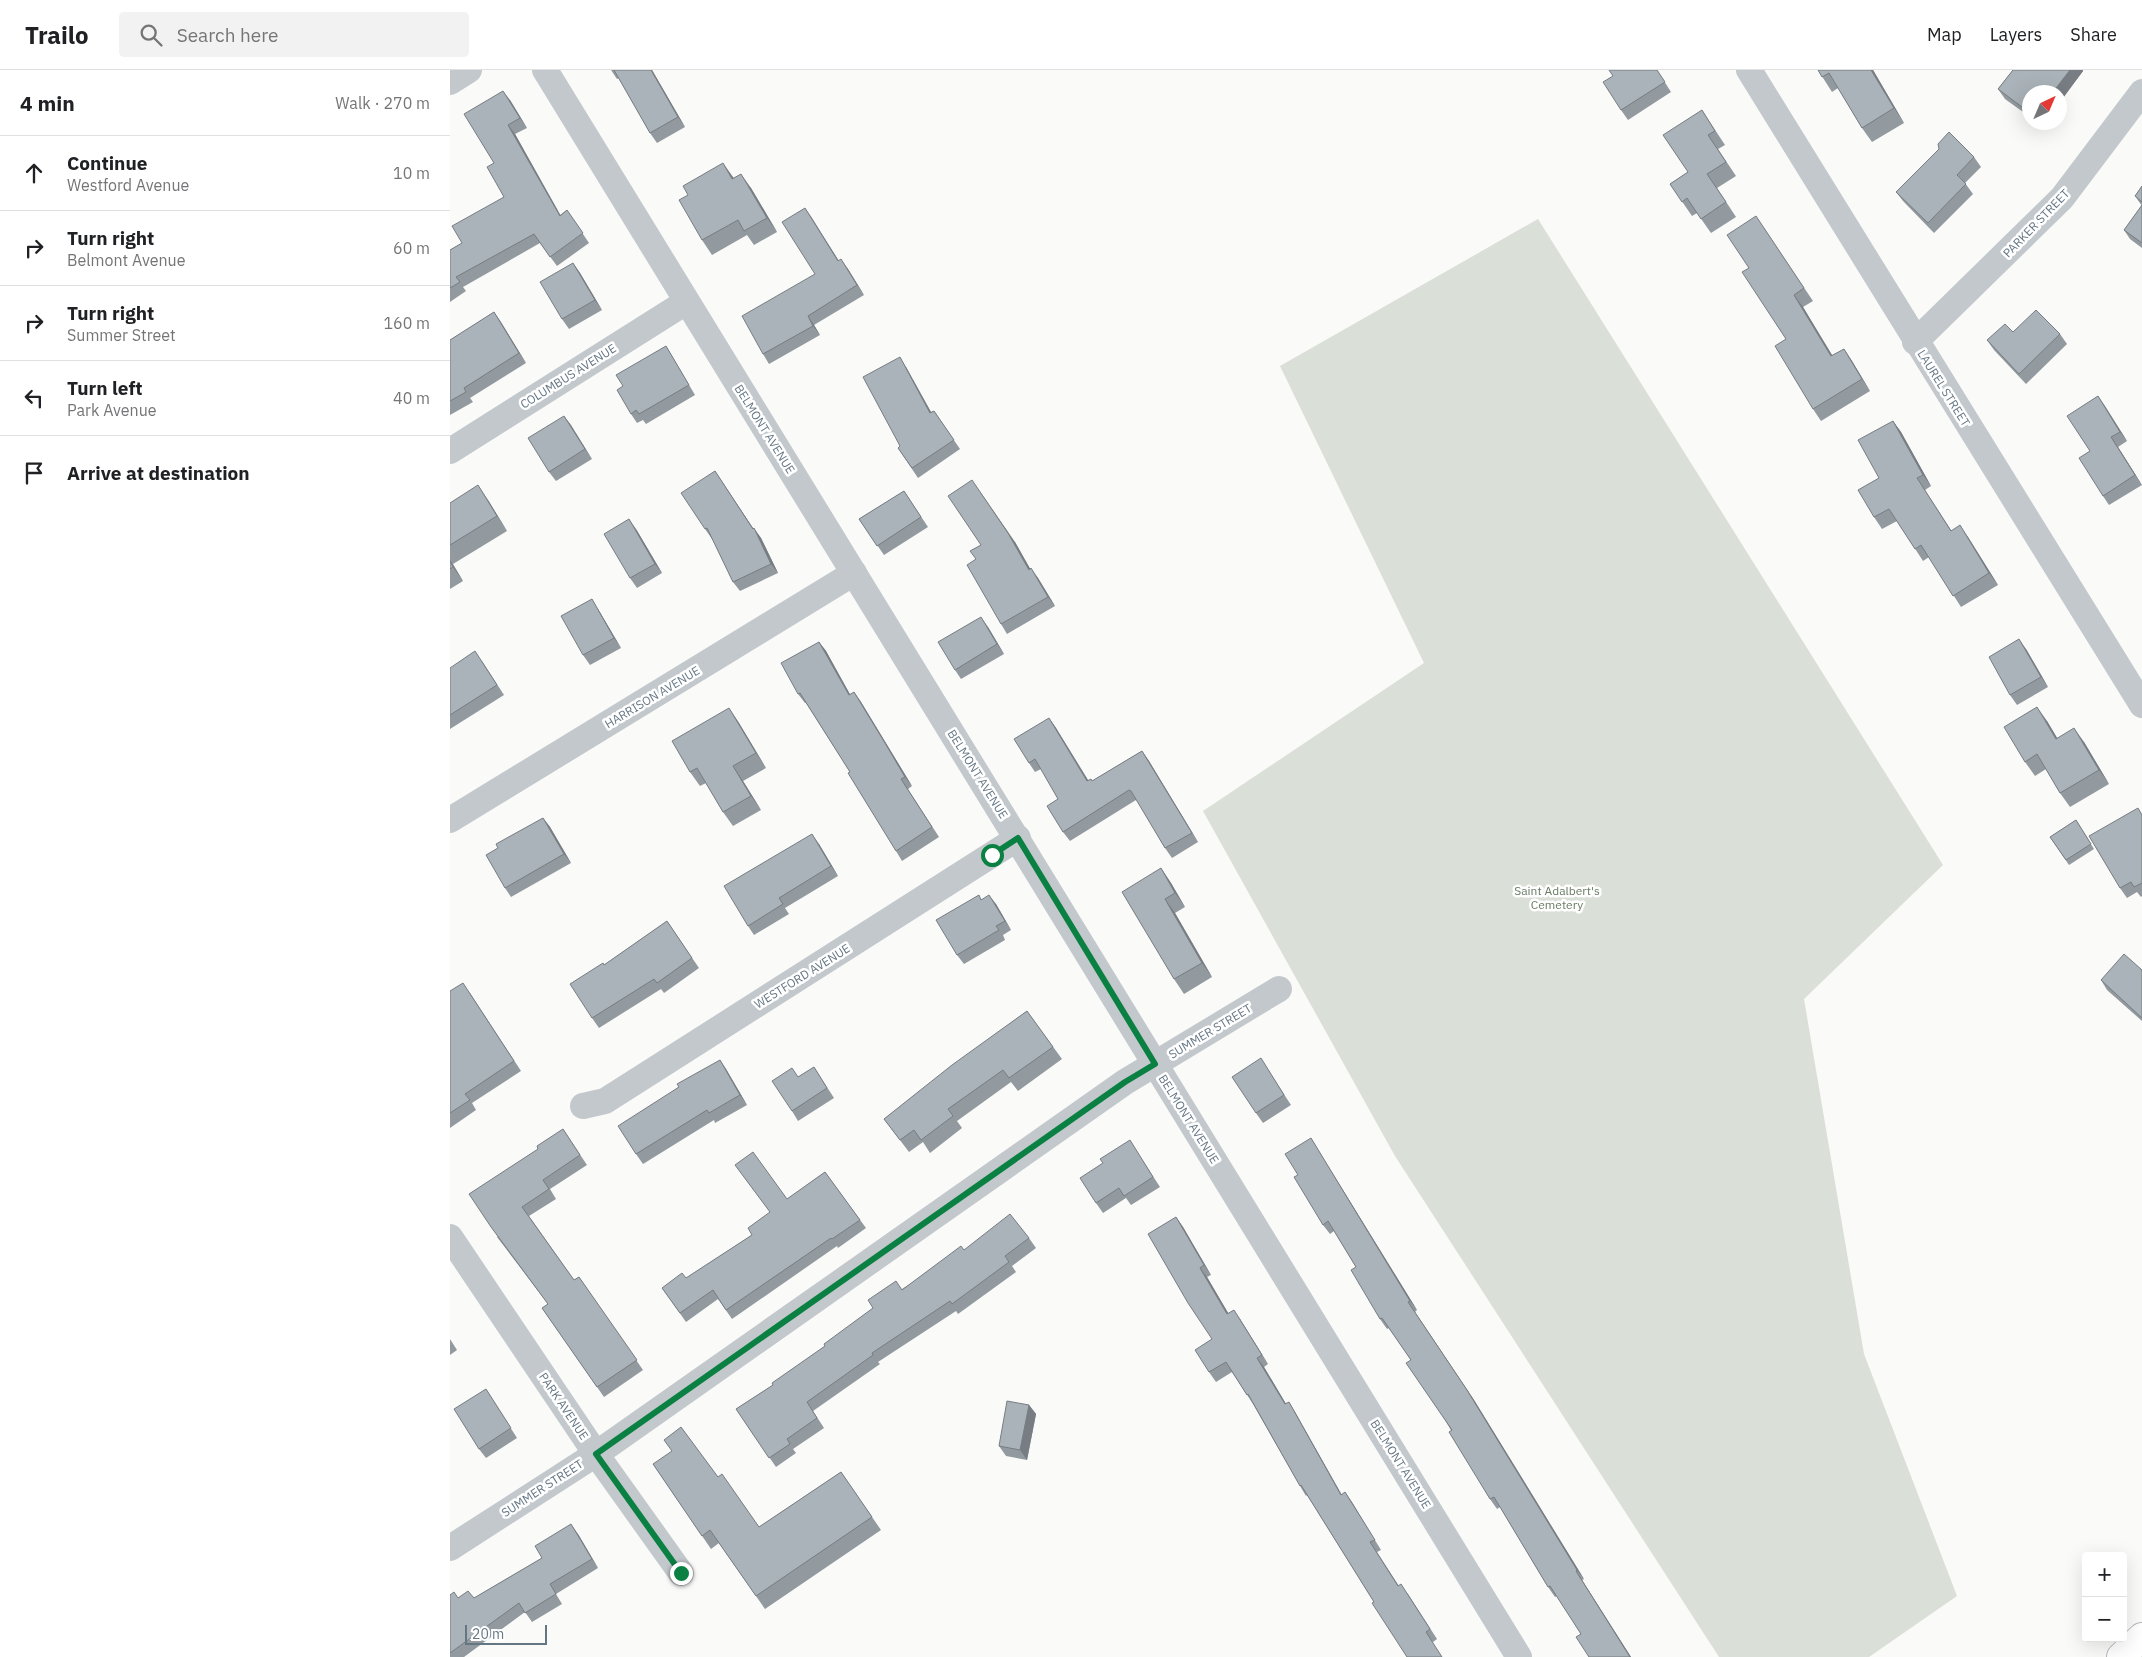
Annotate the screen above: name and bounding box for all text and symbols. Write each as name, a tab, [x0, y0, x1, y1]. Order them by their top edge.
search box	[119, 12, 469, 57]
text: Trailo	[25, 19, 89, 51]
icon: search	[137, 21, 165, 49]
text: Search here	[177, 23, 278, 47]
text: Map	[1927, 23, 1962, 46]
text: Layers	[1990, 23, 2042, 46]
text: Share	[2070, 23, 2117, 46]
north arrow	[2022, 85, 2067, 130]
text: 4 min	[20, 89, 75, 117]
text: Walk · 270 m	[335, 93, 430, 113]
text: Continue	[67, 151, 147, 175]
icon: ahead	[20, 159, 48, 187]
text: 10 m	[393, 163, 430, 183]
text: Westford Avenue	[67, 175, 189, 195]
street label: PARKER STREET	[2000, 186, 2073, 260]
text: Turn right	[67, 226, 154, 250]
icon: right	[20, 234, 48, 262]
text: 60 m	[393, 238, 430, 258]
text: Belmont Avenue	[67, 250, 185, 270]
text: Turn right	[67, 301, 154, 325]
icon: right	[20, 309, 48, 337]
text: 160 m	[383, 313, 430, 333]
text: Summer Street	[67, 325, 176, 345]
street label: COLUMBUS AVENUE	[517, 340, 619, 412]
street label: LAUREL STREET	[1914, 347, 1974, 429]
text: Turn left	[67, 376, 143, 400]
street label: BELMONT AVENUE	[732, 382, 798, 476]
icon: left	[20, 384, 48, 412]
text: 40 m	[393, 388, 430, 408]
text: Park Avenue	[67, 400, 157, 420]
icon: arrive	[20, 459, 48, 487]
text: Arrive at destination	[67, 461, 250, 485]
street label: HARRISON AVENUE	[602, 663, 702, 731]
street label: BELMONT AVENUE	[945, 727, 1011, 821]
route start	[981, 844, 1004, 867]
park label: Saint Adalbert's Cemetery	[1514, 883, 1600, 912]
street label: WESTFORD AVENUE	[751, 940, 853, 1012]
street label: SUMMER STREET	[1166, 1000, 1254, 1062]
street label: BELMONT AVENUE	[1156, 1072, 1222, 1166]
street label: PARK AVENUE	[536, 1370, 592, 1442]
street label: BELMONT AVENUE	[1368, 1417, 1434, 1511]
street label: SUMMER STREET	[498, 1456, 586, 1520]
map controls	[2082, 1552, 2127, 1642]
button: +	[2082, 1552, 2127, 1597]
route end	[670, 1562, 693, 1585]
button: −	[2082, 1597, 2127, 1642]
scale bar	[465, 1622, 548, 1645]
text: 20 m	[472, 1625, 504, 1643]

